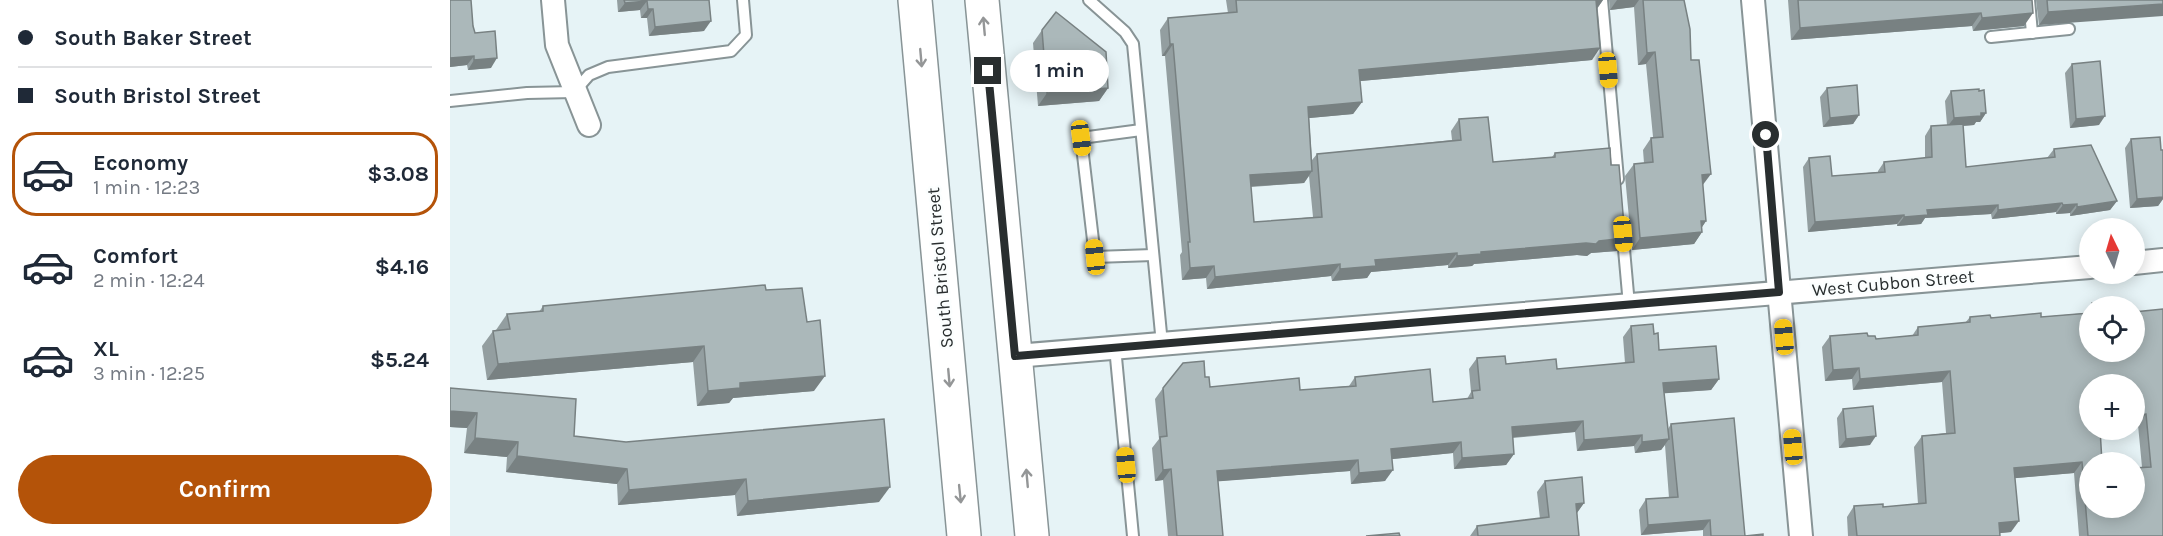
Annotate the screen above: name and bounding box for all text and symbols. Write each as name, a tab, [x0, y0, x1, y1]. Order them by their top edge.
one-way arrow	[978, 16, 989, 36]
text: South Baker Street	[54, 25, 252, 51]
one-way arrow	[916, 48, 927, 68]
callout: 1 min	[1009, 50, 1108, 92]
car	[1597, 51, 1619, 89]
route end	[974, 57, 1001, 84]
text: 1 min	[1034, 59, 1085, 82]
text: South Bristol Street	[54, 83, 261, 109]
car	[1070, 119, 1092, 157]
route start	[1752, 121, 1779, 148]
icon: car	[21, 147, 75, 201]
text: Economy	[93, 150, 188, 176]
text: $3.08	[367, 161, 429, 187]
text: 1 min · 12:23	[93, 176, 200, 199]
street label: South Bristol Street	[922, 186, 958, 349]
car	[1612, 215, 1634, 253]
north arrow	[2079, 218, 2145, 284]
map controls	[2079, 218, 2145, 518]
car	[1084, 238, 1106, 276]
icon: car	[21, 240, 75, 294]
text: Comfort	[93, 243, 178, 269]
text: $4.16	[375, 254, 429, 280]
street label: West Cubbon Street	[1811, 265, 1975, 301]
text: 2 min · 12:24	[93, 269, 205, 292]
button: locate	[2079, 296, 2145, 362]
car	[1773, 318, 1795, 356]
icon: car	[21, 333, 75, 387]
text: XL	[93, 336, 119, 362]
text: $5.24	[370, 347, 429, 373]
text: 3 min · 12:25	[93, 362, 205, 385]
one-way arrow	[944, 368, 955, 387]
button: +	[2079, 374, 2145, 440]
car	[1782, 428, 1804, 466]
car	[1115, 446, 1137, 484]
button: −	[2079, 452, 2145, 518]
button: Confirm	[18, 455, 432, 524]
one-way arrow	[1021, 468, 1032, 488]
one-way arrow	[955, 483, 966, 503]

